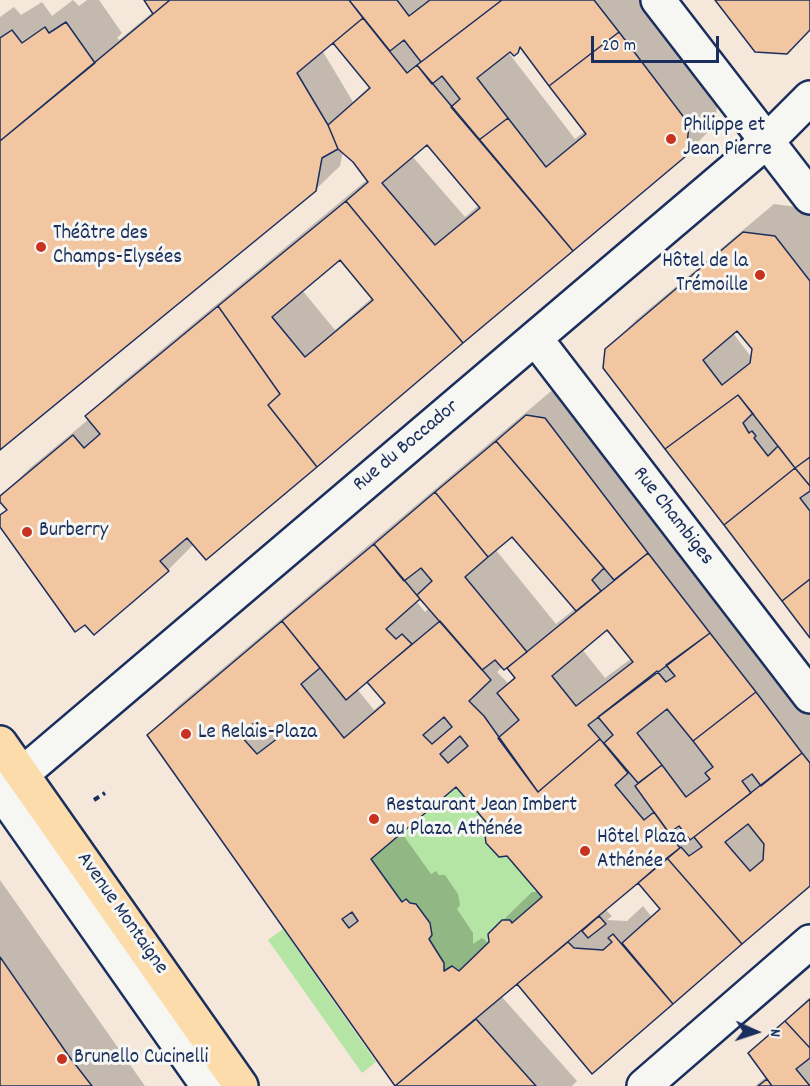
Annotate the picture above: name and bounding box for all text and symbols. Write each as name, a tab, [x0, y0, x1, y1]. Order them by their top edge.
scale bar	[594, 24, 722, 62]
text: 20 m	[602, 34, 636, 59]
place label: Philippe et Jean Pierre	[683, 114, 772, 164]
marker: Philippe et Jean Pierre	[664, 132, 678, 146]
place label: Théâtre des Champs-Elysées	[53, 222, 182, 272]
marker: Théâtre des Champs-Elysées	[34, 240, 48, 254]
place label: Hôtel de la Trémoille	[662, 250, 748, 300]
marker: Hôtel de la Trémoille	[753, 268, 767, 282]
street label: Rue du Boccador	[349, 396, 465, 498]
street label: Rue Chambiges	[626, 463, 718, 571]
place label: Burberry	[39, 519, 108, 545]
marker: Burberry	[20, 525, 34, 539]
place label: Le Relais-Plaza	[198, 721, 317, 747]
marker: Le Relais-Plaza	[179, 727, 193, 741]
place label: Restaurant Jean Imbert au Plaza Athénée	[386, 794, 577, 844]
marker: Restaurant Jean Imbert au Plaza Athénée	[367, 812, 381, 826]
place label: Hôtel Plaza Athénée	[597, 826, 686, 876]
marker: Hôtel Plaza Athénée	[578, 844, 592, 858]
street label: Avenue Montaigne	[70, 848, 172, 980]
north arrow	[726, 1002, 786, 1062]
text: N	[763, 1028, 786, 1038]
place label: Brunello Cucinelli	[74, 1046, 208, 1072]
marker: Brunello Cucinelli	[55, 1052, 69, 1066]

